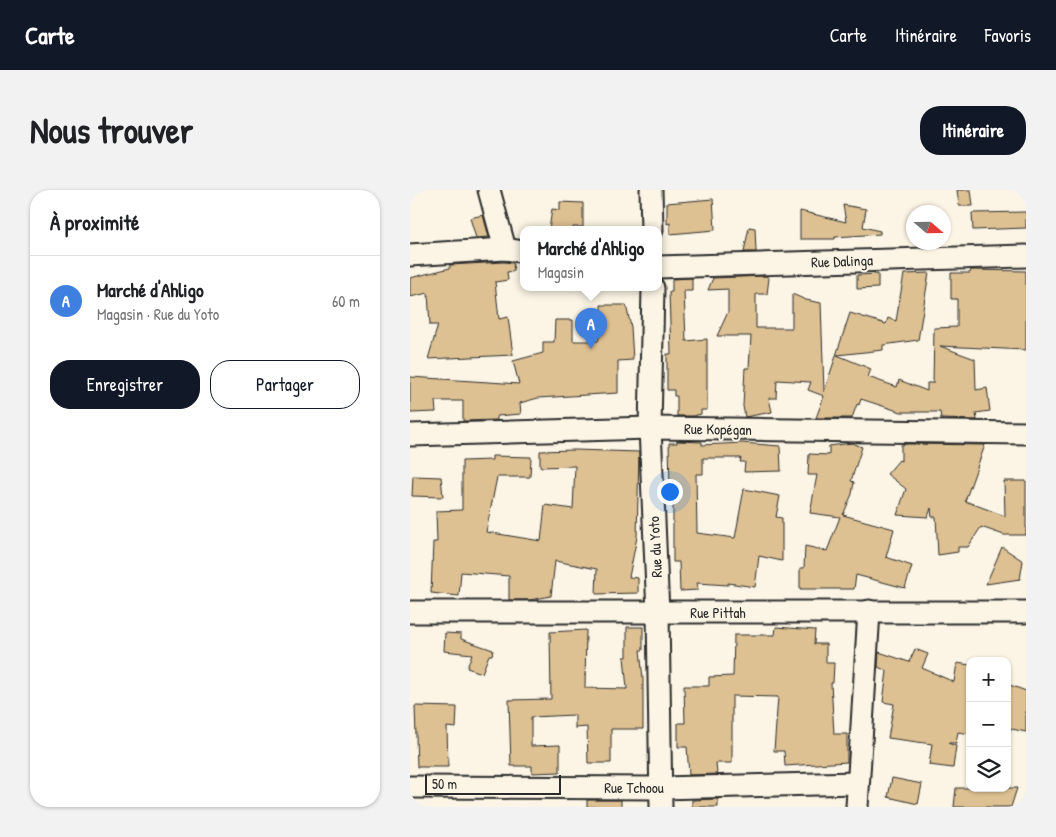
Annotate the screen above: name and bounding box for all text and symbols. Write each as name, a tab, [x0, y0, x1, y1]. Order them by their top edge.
text: Carte	[25, 19, 75, 51]
text: Carte	[830, 23, 867, 48]
text: Itinéraire	[895, 23, 957, 48]
text: Favoris	[985, 23, 1031, 48]
button: Itinéraire	[920, 106, 1026, 155]
text: Nous trouver	[30, 107, 193, 154]
north arrow	[906, 205, 951, 250]
text: À proximité	[50, 208, 139, 237]
popup	[520, 226, 662, 291]
text: Marché d'Ahligo	[538, 235, 644, 261]
street label: Rue Dalinga	[811, 249, 873, 273]
text: Magasin	[538, 261, 584, 283]
text: Marché d'Ahligo	[97, 277, 204, 303]
text: A	[62, 290, 70, 312]
text: 60 m	[332, 290, 360, 312]
text: Magasin · Rue du Yoto	[97, 303, 219, 325]
pin: A	[575, 308, 607, 349]
button: Enregistrer	[50, 360, 200, 409]
button: Partager	[210, 360, 360, 409]
street label: Rue Kopégan	[684, 418, 752, 440]
your location	[657, 479, 683, 505]
street label: Rue du Yoto	[643, 516, 667, 578]
street label: Rue Pittah	[690, 602, 746, 623]
map controls	[966, 657, 1011, 792]
button: +	[966, 657, 1011, 702]
button: −	[966, 702, 1011, 747]
button: layers	[966, 747, 1011, 792]
scale bar	[425, 772, 561, 795]
text: 50 m	[432, 774, 457, 793]
street label: Rue Tchoou	[604, 777, 664, 798]

